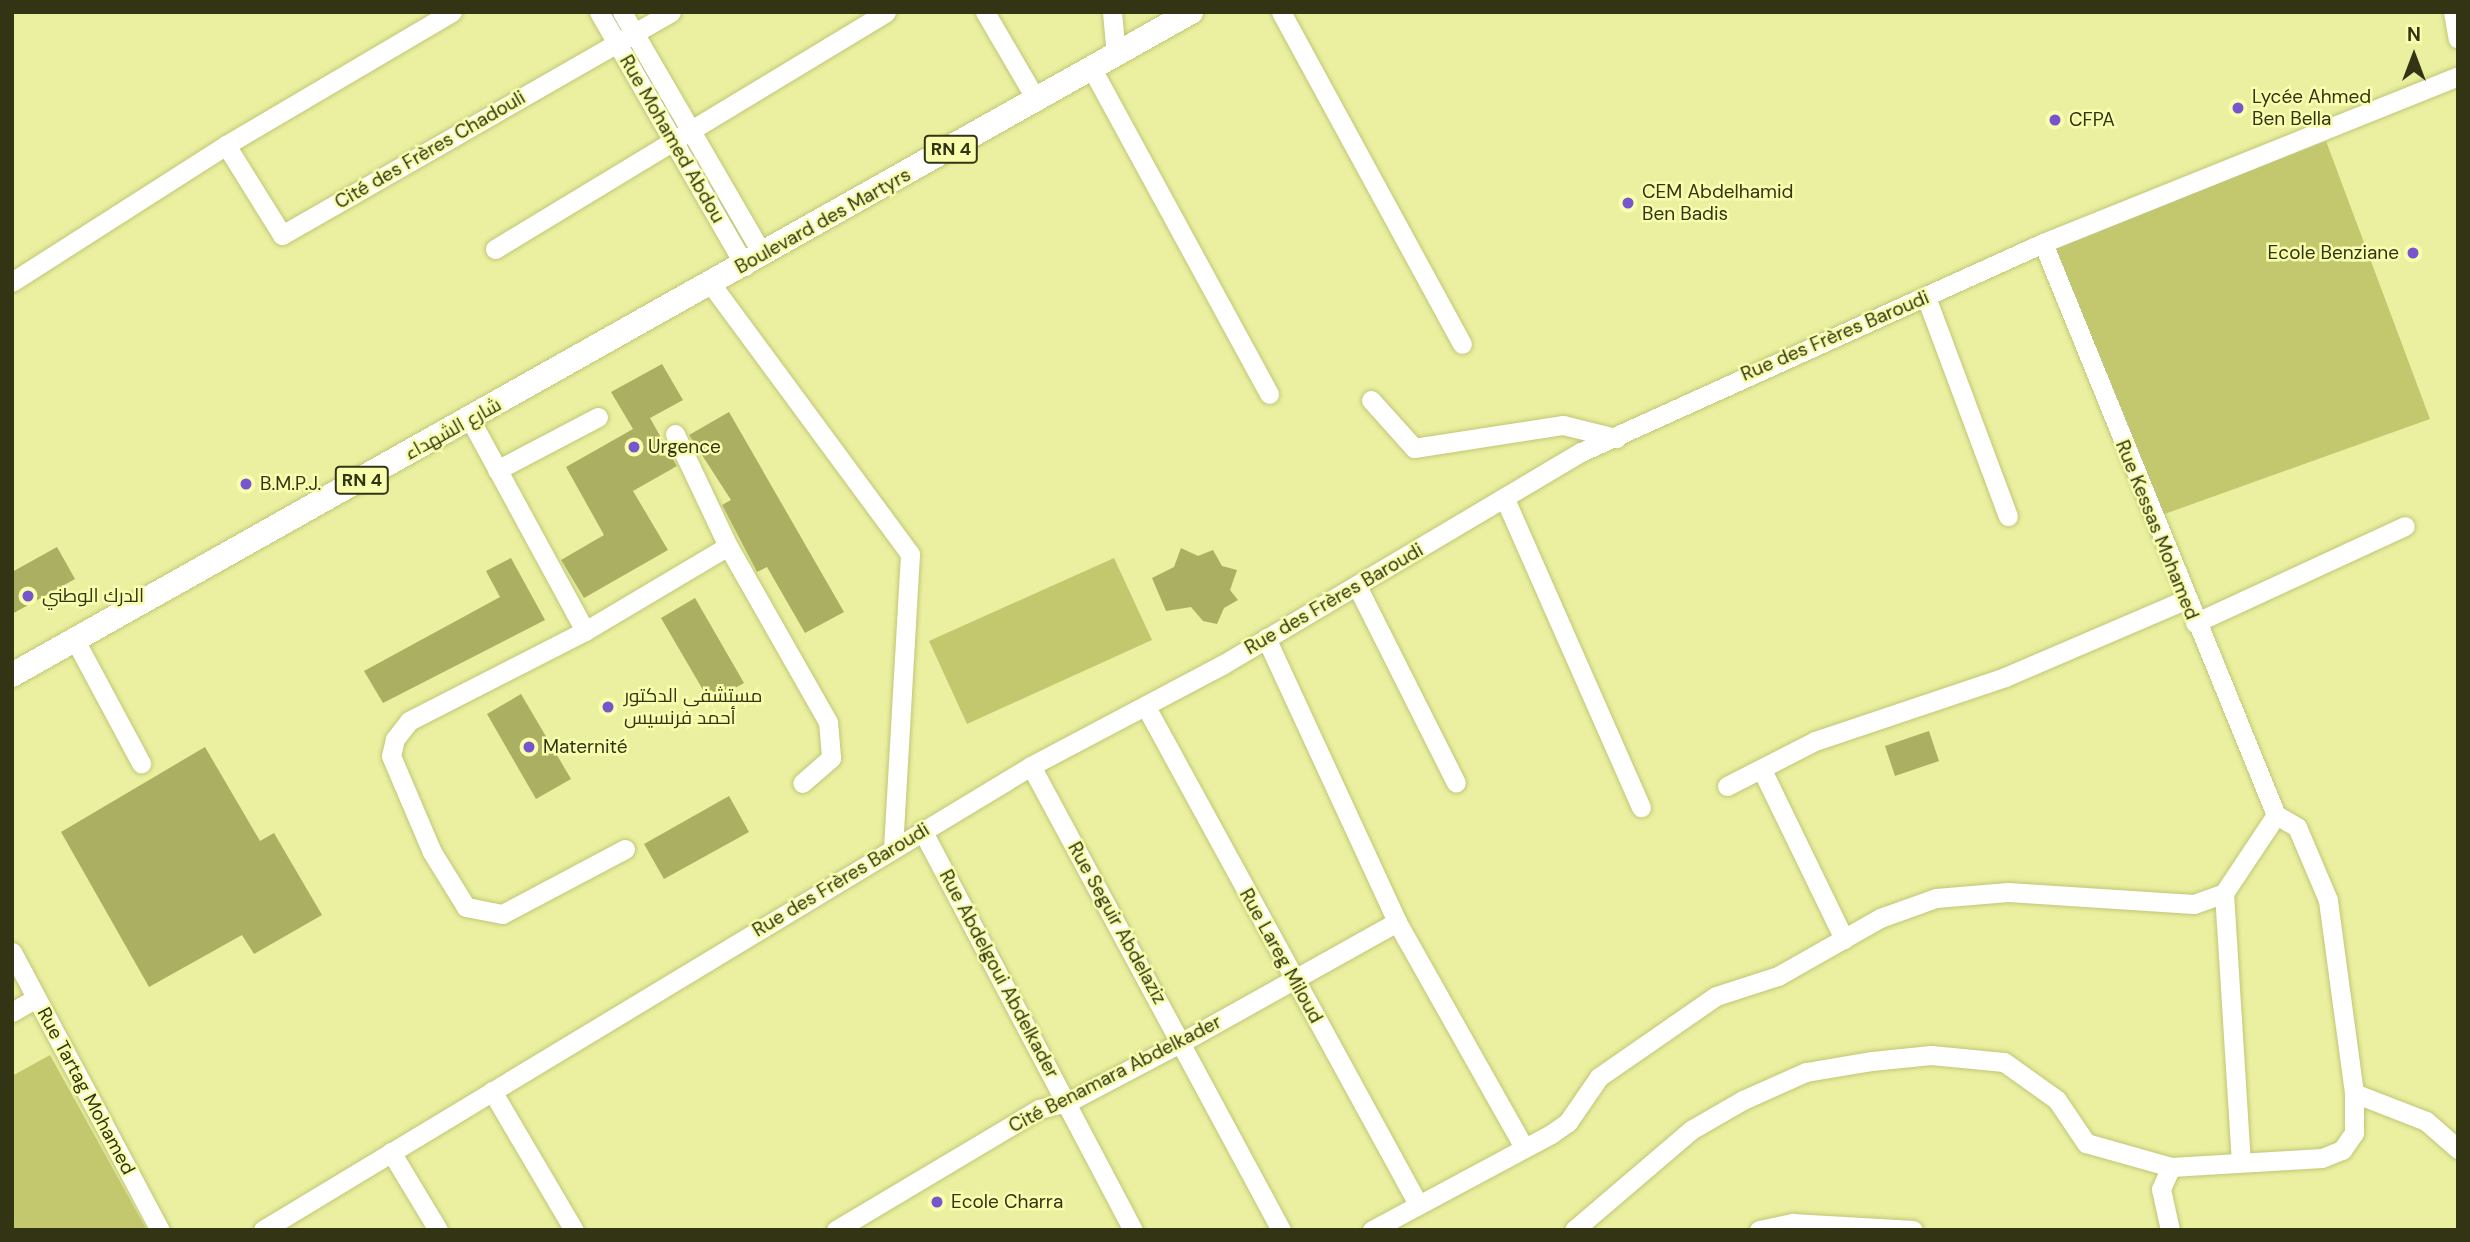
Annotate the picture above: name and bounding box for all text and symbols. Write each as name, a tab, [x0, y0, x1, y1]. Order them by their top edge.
north arrow	[2379, 21, 2449, 91]
text: N	[2407, 22, 2421, 47]
street label: Rue Mohamed Abdou	[615, 51, 729, 227]
street label: Cité des Frères Chadouli	[331, 86, 529, 214]
place label: Lycée Ahmed Ben Bella	[2252, 86, 2371, 130]
marker: Lycée Ahmed Ben Bella	[2230, 100, 2246, 116]
place label: CFPA	[2069, 109, 2115, 131]
marker: CFPA	[2047, 112, 2063, 128]
road number: RN 4	[923, 134, 979, 164]
street label: Boulevard des Martyrs	[731, 163, 915, 279]
place label: CEM Abdelhamid Ben Badis	[1642, 181, 1794, 225]
marker: CEM Abdelhamid Ben Badis	[1620, 195, 1636, 211]
place label: Ecole Benziane	[2268, 242, 2399, 264]
marker: Ecole Benziane	[2405, 245, 2421, 261]
street label: Rue des Frères Baroudi	[1738, 286, 1932, 386]
street label: شارع الشهداء	[401, 393, 505, 465]
place label: Urgence	[648, 436, 721, 458]
street label: Rue Kessas Mohamed	[2111, 437, 2203, 623]
marker: Urgence	[626, 439, 642, 455]
road number: RN 4	[334, 466, 390, 494]
place label: B.M.P.J.	[260, 473, 321, 495]
marker: B.M.P.J.	[238, 476, 254, 492]
street label: Rue des Frères Baroudi	[1241, 539, 1427, 659]
place label: الدرك الوطني	[42, 585, 144, 607]
marker: الدرك الوطني	[20, 588, 36, 604]
place label: مستشفى الدكتور أحمد فرنسيس	[624, 685, 762, 729]
marker: مستشفى الدكتور أحمد فرنسيس	[598, 697, 618, 717]
place label: Maternité	[543, 736, 627, 758]
marker: Maternité	[521, 739, 537, 755]
street label: Rue des Frères Baroudi	[749, 818, 933, 942]
street label: Rue Seguir Abdelaziz	[1063, 838, 1171, 1008]
street label: Rue Abdelgoui Abdelkader	[934, 866, 1064, 1082]
street label: Rue Lareg Miloud	[1235, 885, 1327, 1027]
street label: Rue Tartag Mohamed	[32, 1003, 140, 1179]
street label: Cité Benamara Abdelkader	[1005, 1010, 1225, 1138]
place label: Ecole Charra	[951, 1191, 1063, 1213]
marker: Ecole Charra	[929, 1194, 945, 1210]

